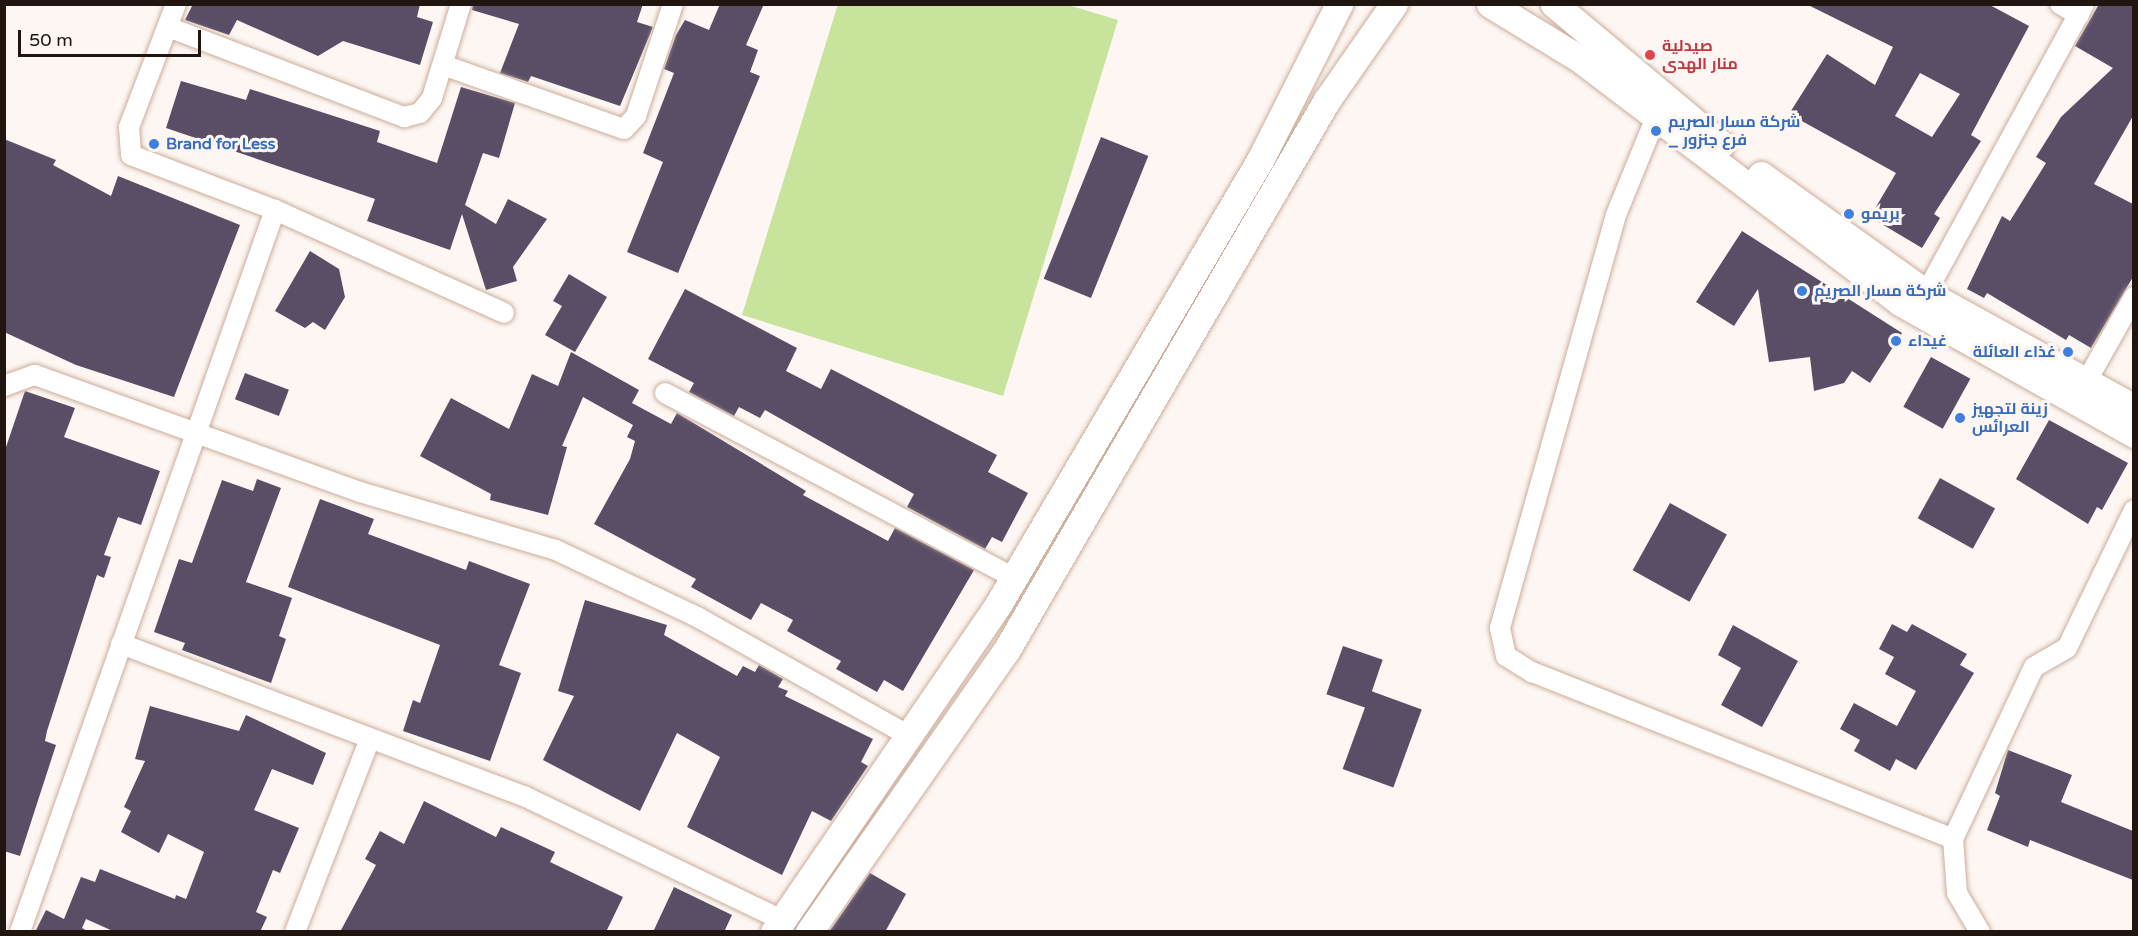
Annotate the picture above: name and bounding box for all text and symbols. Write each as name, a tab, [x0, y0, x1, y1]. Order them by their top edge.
scale bar	[21, 18, 204, 56]
text: 50 m	[29, 29, 73, 51]
place label: صيدلية منار الهدى	[1662, 36, 1738, 74]
marker: صيدلية منار الهدى	[1643, 48, 1657, 62]
place label: شركة مسار الصريم _ فرع جنزور	[1668, 112, 1800, 150]
marker: شركة مسار الصريم _ فرع جنزور	[1649, 124, 1663, 138]
place label: Brand for Less	[166, 134, 275, 154]
marker: Brand for Less	[147, 137, 161, 151]
place label: بريمو	[1861, 204, 1900, 224]
marker: بريمو	[1842, 207, 1856, 221]
place label: شركة مسار الصريم	[1814, 281, 1946, 301]
marker: شركة مسار الصريم	[1795, 284, 1809, 298]
place label: غيداء	[1908, 331, 1947, 351]
marker: غيداء	[1889, 334, 1903, 348]
place label: غذاء العائلة	[1973, 342, 2056, 362]
marker: غذاء العائلة	[2061, 345, 2075, 359]
place label: زينة لتجهيز العرائس	[1972, 399, 2048, 437]
marker: زينة لتجهيز العرائس	[1953, 411, 1967, 425]

